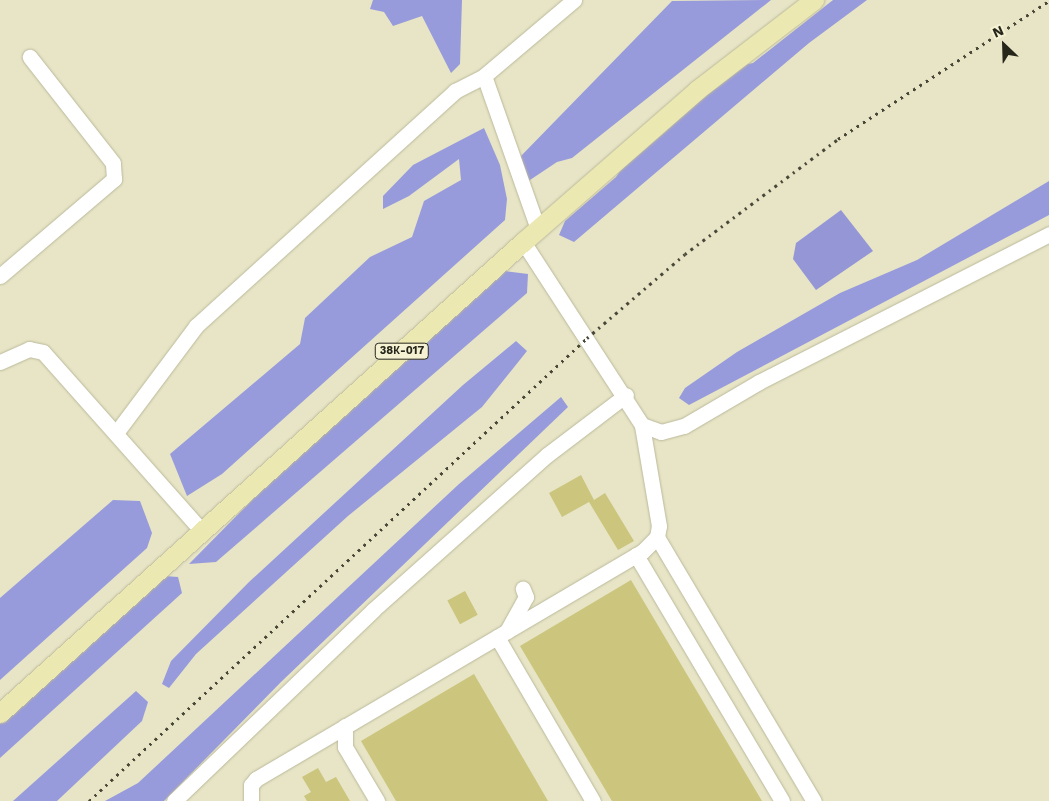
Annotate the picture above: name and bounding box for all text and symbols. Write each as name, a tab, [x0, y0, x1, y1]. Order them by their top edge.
north arrow	[979, 20, 1029, 70]
text: N	[990, 22, 1006, 41]
road number: 38К-017	[374, 342, 430, 360]

